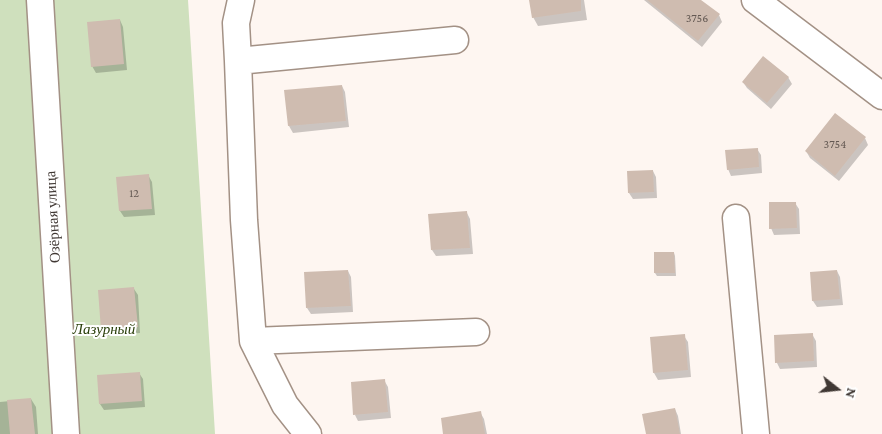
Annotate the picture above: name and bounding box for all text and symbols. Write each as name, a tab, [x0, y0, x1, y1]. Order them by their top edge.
house number: 3756	[686, 11, 708, 25]
house number: 3754	[824, 137, 846, 151]
street label: Озёрная улица	[42, 170, 64, 264]
house number: 12	[129, 186, 139, 200]
park label: Лазурный	[73, 320, 135, 338]
north arrow	[812, 364, 862, 414]
text: N	[842, 386, 860, 400]

